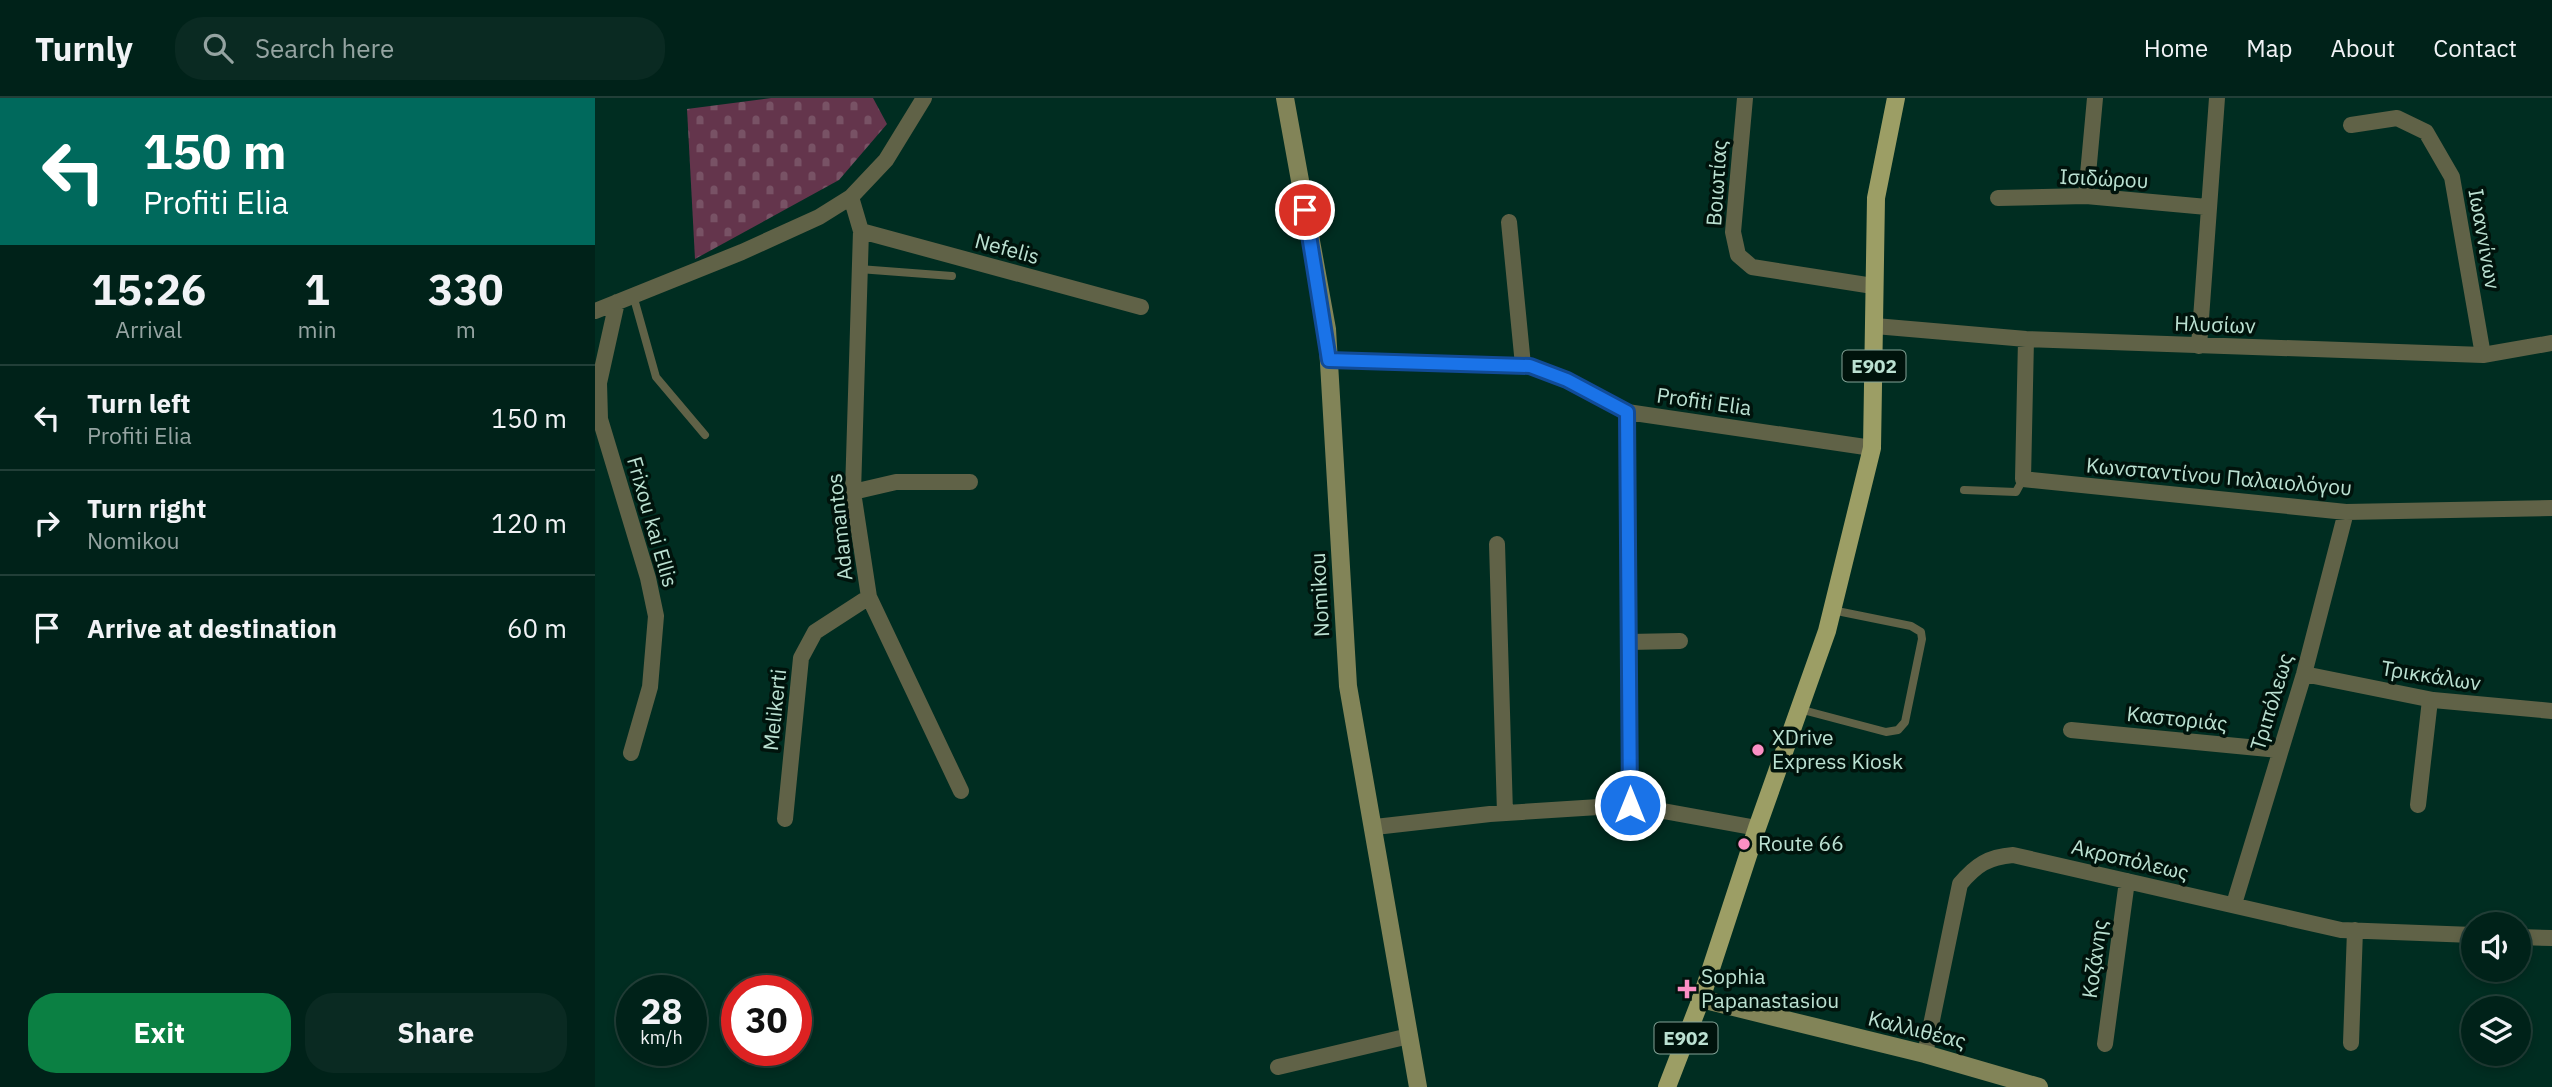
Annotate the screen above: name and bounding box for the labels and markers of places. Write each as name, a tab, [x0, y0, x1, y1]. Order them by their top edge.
pin	[1275, 180, 1335, 240]
place label: XDrive Express Kiosk	[1772, 723, 1903, 775]
marker: XDrive Express Kiosk	[1750, 742, 1766, 758]
place label: Route 66	[1758, 829, 1844, 857]
marker: Route 66	[1736, 836, 1752, 852]
place label: Sophia Papanastasiou	[1701, 962, 1839, 1014]
marker: Sophia Papanastasiou	[1679, 981, 1695, 997]

